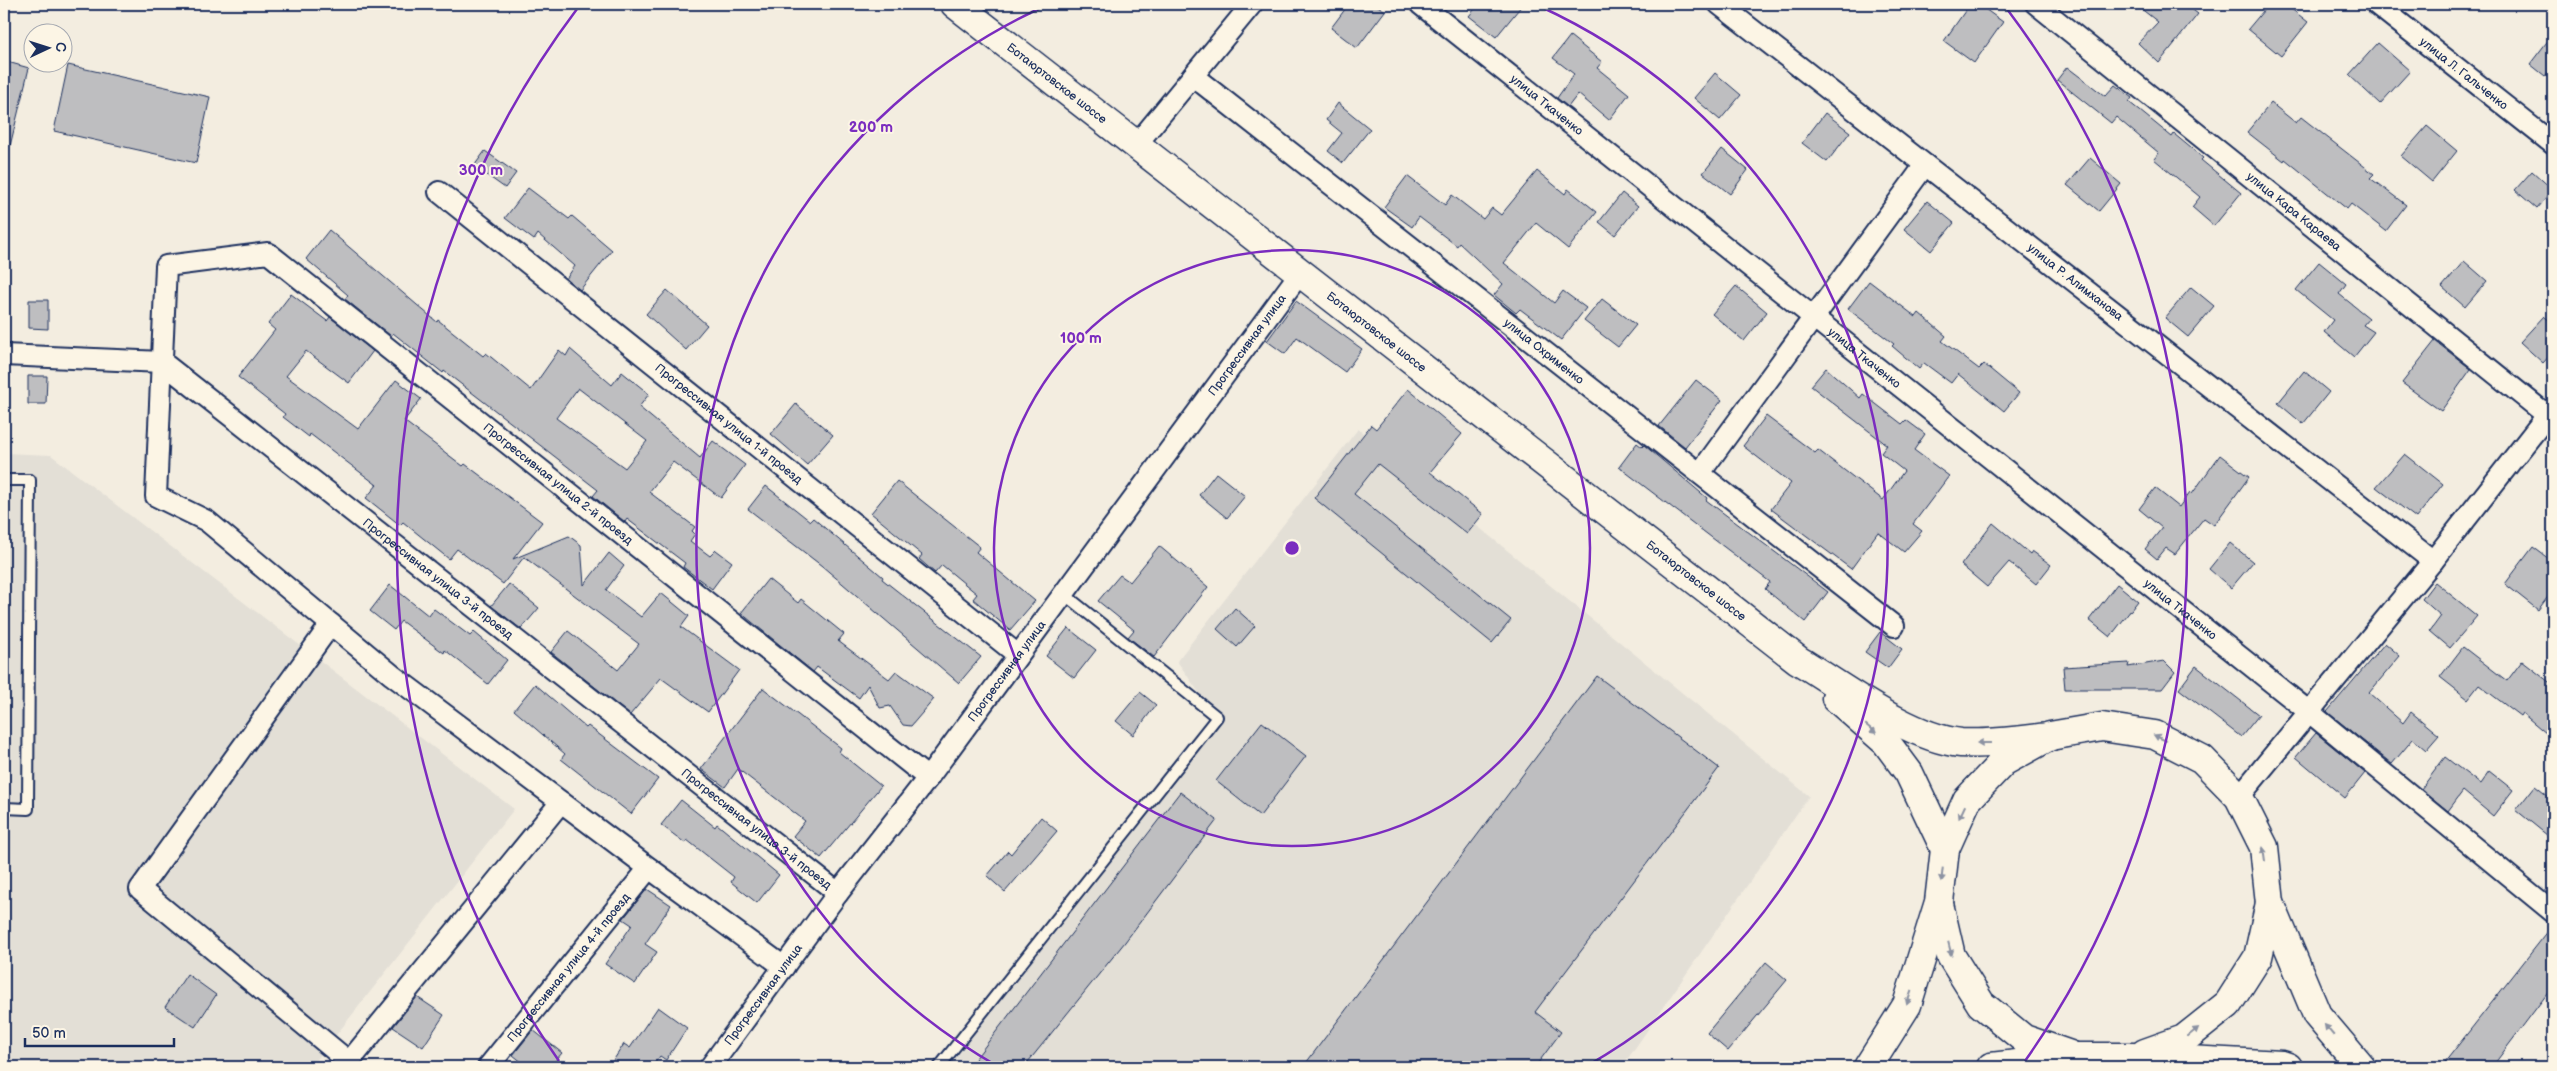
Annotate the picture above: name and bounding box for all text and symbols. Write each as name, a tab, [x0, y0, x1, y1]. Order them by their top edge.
north arrow	[22, 22, 72, 72]
street label: улица Л. Гальченко	[2416, 34, 2511, 113]
street label: Ботаюртовское шоссе	[1004, 40, 1110, 127]
text: С	[52, 42, 69, 53]
street label: улица Ткаченко	[1507, 72, 1586, 139]
text: 200 m	[849, 118, 893, 137]
text: 300 m	[459, 161, 503, 180]
street label: улица Кара Караева	[2243, 169, 2344, 254]
street label: улица Р. Алимханова	[2024, 240, 2126, 324]
street label: Ботаюртовское шоссе	[1323, 289, 1429, 376]
street label: Прогрессивная улица	[1205, 292, 1290, 399]
street label: улица Охрименко	[1500, 316, 1587, 388]
street label: улица Ткаченко	[1825, 325, 1904, 392]
text: 100 m	[1060, 329, 1102, 348]
street label: Прогрессивная улица 1-й проезд	[652, 361, 806, 488]
street label: Прогрессивная улица 2-й проезд	[480, 420, 636, 549]
street label: Прогрессивная улица 3-й проезд	[359, 515, 516, 643]
street label: Ботаюртовское шоссе	[1643, 538, 1749, 625]
centre of rings	[1283, 539, 1301, 557]
street label: улица Ткаченко	[2141, 576, 2220, 643]
street label: Прогрессивная улица	[965, 618, 1050, 725]
one-way arrow	[1865, 724, 1878, 735]
one-way arrow	[2153, 734, 2167, 742]
one-way arrow	[1976, 739, 1992, 747]
street label: Прогрессивная улица 3-й проезд	[678, 766, 835, 893]
one-way arrow	[1957, 805, 1965, 819]
one-way arrow	[2260, 846, 2268, 862]
one-way arrow	[1938, 868, 1946, 884]
street label: Прогрессивная улица 4-й проезд	[504, 890, 634, 1045]
street label: Прогрессивная улица	[722, 941, 806, 1048]
one-way arrow	[1946, 942, 1954, 957]
one-way arrow	[1904, 991, 1912, 1006]
scale bar	[25, 1016, 174, 1048]
text: 50 m	[32, 1024, 66, 1043]
one-way arrow	[2324, 1024, 2335, 1037]
one-way arrow	[2186, 1027, 2199, 1038]

